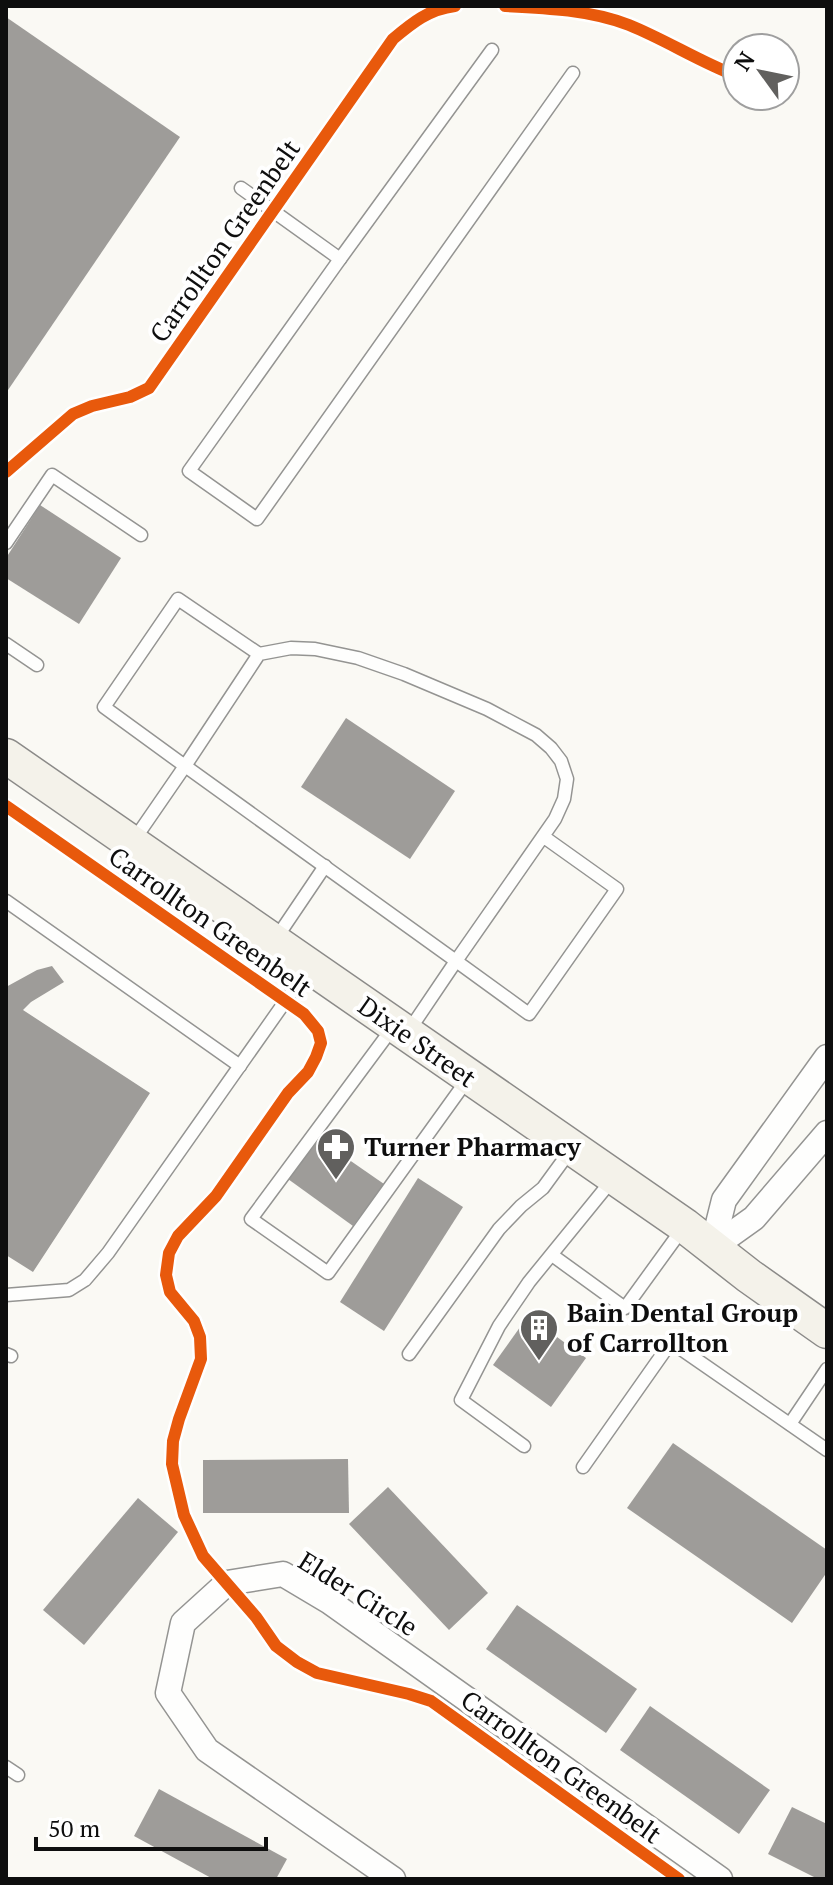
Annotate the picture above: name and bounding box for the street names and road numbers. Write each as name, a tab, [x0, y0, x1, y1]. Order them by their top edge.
street label: Carrollton Greenbelt	[141, 132, 307, 348]
street label: Carrollton Greenbelt	[103, 838, 319, 1004]
street label: Dixie Street	[352, 988, 483, 1094]
street label: Elder Circle	[293, 1543, 425, 1643]
street label: Carrollton Greenbelt	[455, 1682, 669, 1851]

